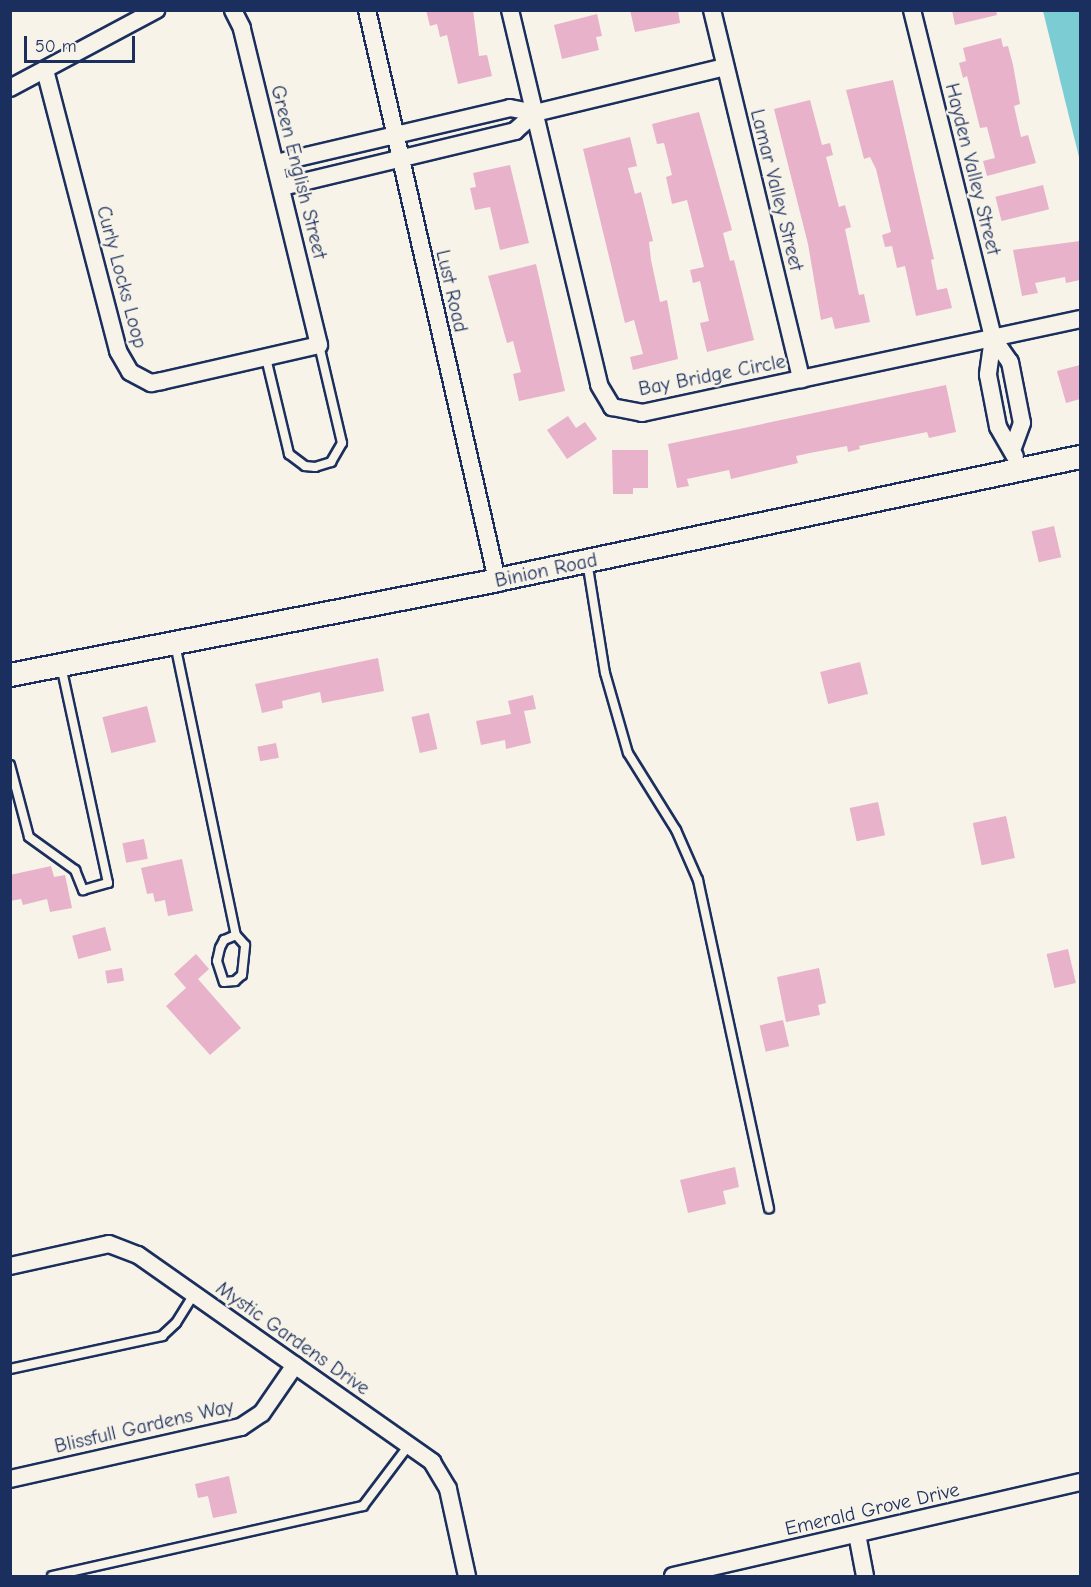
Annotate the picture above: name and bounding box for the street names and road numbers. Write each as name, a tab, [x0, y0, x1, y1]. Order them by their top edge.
street label: Hayden Valley Street	[940, 81, 1006, 257]
street label: Green English Street	[266, 83, 332, 261]
street label: Lamar Valley Street	[745, 107, 809, 273]
street label: Curly Locks Loop	[91, 203, 153, 351]
street label: Lust Road	[431, 247, 473, 335]
street label: Bay Bridge Circle	[636, 349, 788, 401]
street label: Binion Road	[493, 547, 599, 593]
street label: Mystic Gardens Drive	[211, 1276, 375, 1400]
street label: Blissfull Gardens Way	[52, 1394, 236, 1458]
street label: Emerald Grove Drive	[783, 1477, 961, 1541]

